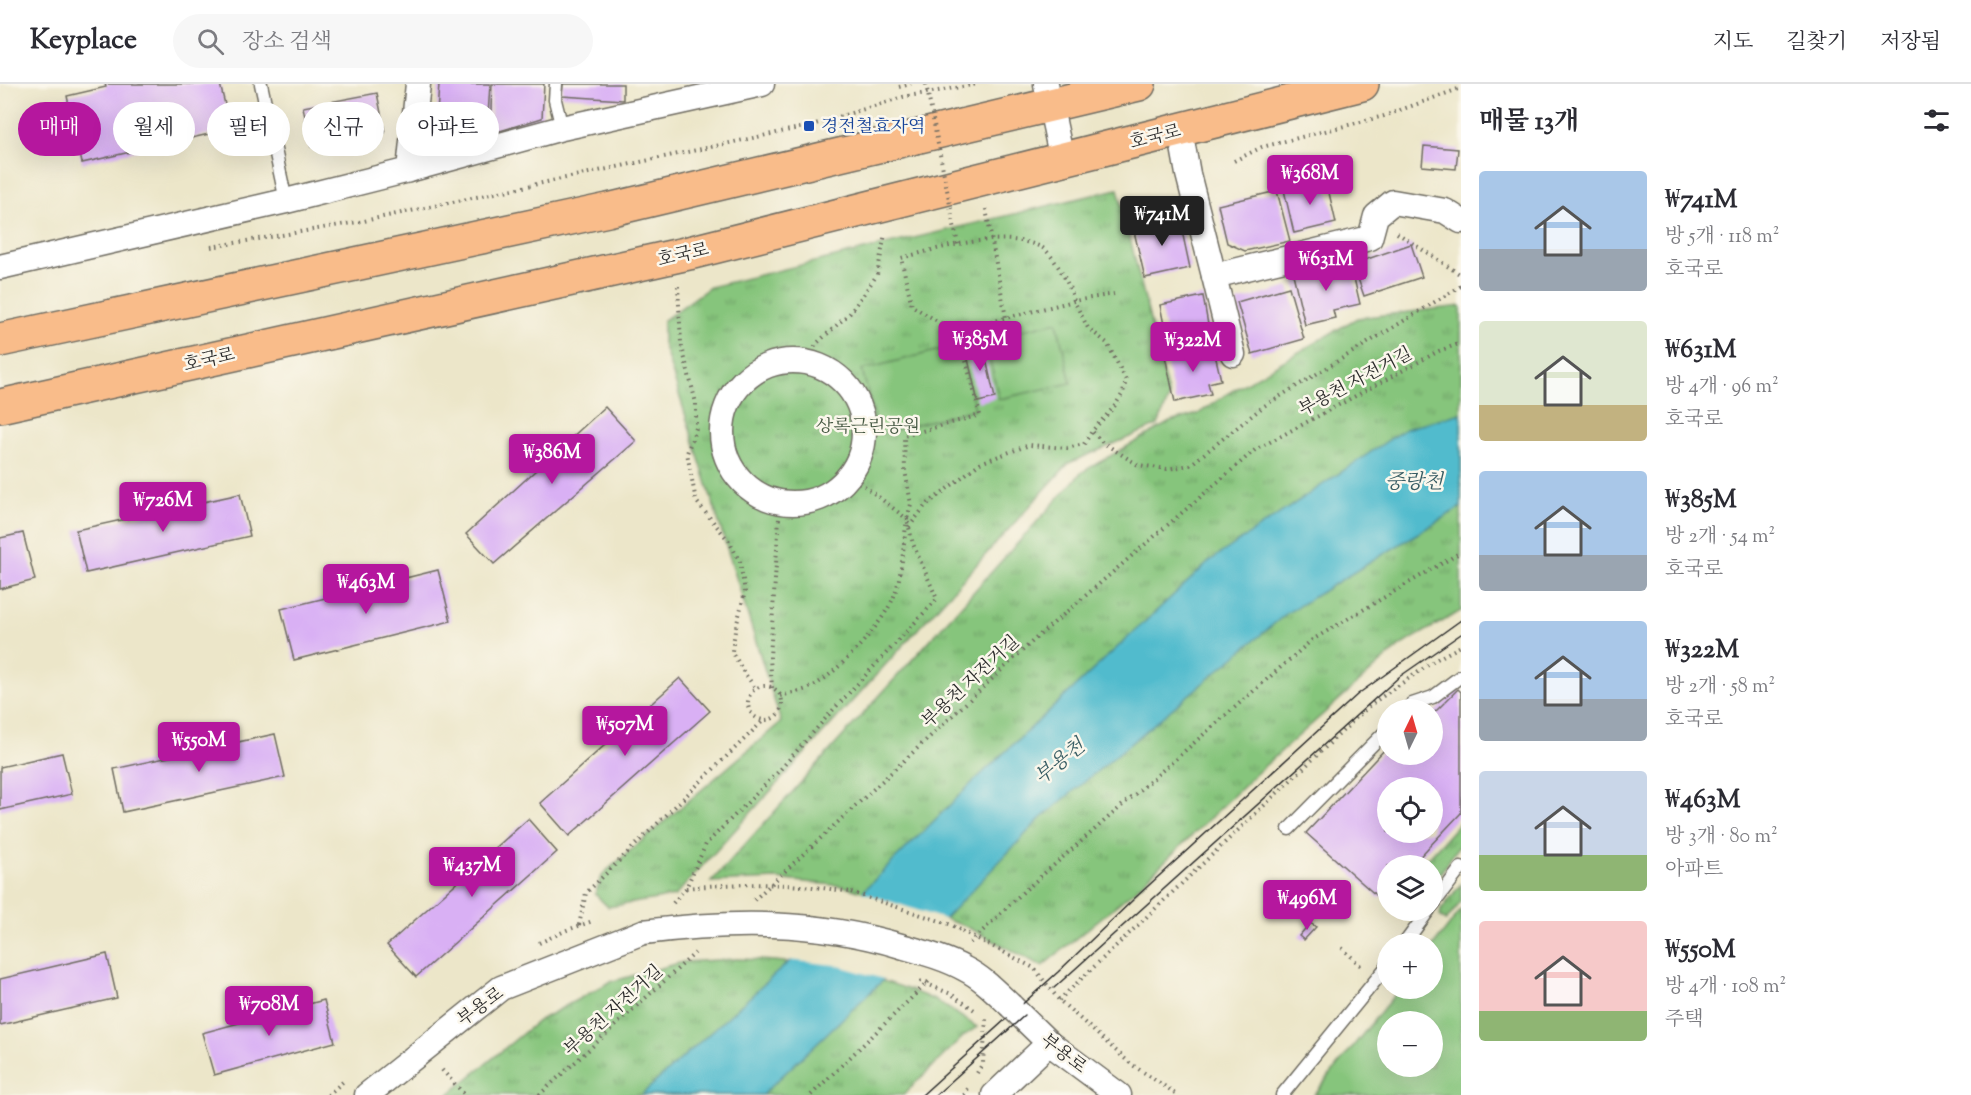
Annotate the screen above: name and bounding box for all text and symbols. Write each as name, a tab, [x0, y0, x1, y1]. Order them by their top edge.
search box	[173, 14, 593, 68]
text: Keyplace	[30, 21, 137, 61]
icon: search	[194, 25, 227, 58]
text: 장소 검색	[242, 27, 332, 59]
text: 지도	[1713, 28, 1753, 58]
text: 길찾기	[1786, 28, 1847, 58]
text: 저장됨	[1880, 28, 1941, 58]
chip: 매매	[18, 102, 101, 156]
chip: 월세	[113, 102, 195, 156]
chip: 필터	[207, 102, 290, 156]
chip: 신규	[302, 102, 384, 156]
chip: 아파트	[396, 102, 499, 156]
text: 매물 13개	[1479, 104, 1579, 141]
icon: filters	[1920, 104, 1953, 137]
place label: 경전철효자역	[821, 115, 925, 141]
marker: 경전철효자역	[802, 119, 816, 133]
street label: 호국로	[1127, 119, 1184, 157]
pin: ₩368M	[1268, 155, 1352, 206]
text: ₩368M	[1281, 160, 1339, 189]
text: ₩741M	[1665, 182, 1737, 219]
icon: home	[1527, 195, 1599, 267]
pin: ₩741M	[1120, 196, 1204, 247]
text: ₩741M	[1134, 201, 1190, 230]
text: 방 5개 · 118 m²	[1665, 223, 1779, 252]
street label: 호국로	[655, 237, 712, 274]
pin: ₩631M	[1284, 241, 1368, 292]
text: ₩631M	[1299, 246, 1353, 275]
text: 호국로	[1665, 256, 1723, 285]
pin: ₩385M	[938, 321, 1022, 372]
pin: ₩322M	[1151, 322, 1235, 373]
text: ₩385M	[952, 326, 1008, 355]
text: ₩322M	[1165, 327, 1221, 356]
text: ₩631M	[1665, 332, 1736, 369]
street label: 호국로	[181, 342, 238, 379]
street label: 부용천 자전거길	[1294, 342, 1417, 424]
icon: home	[1527, 345, 1599, 417]
text: 방 4개 · 96 m²	[1665, 373, 1779, 402]
text: 호국로	[1665, 406, 1723, 435]
park label: 상록근린공원	[816, 415, 920, 441]
pin: ₩386M	[510, 434, 594, 485]
text: ₩386M	[523, 439, 581, 468]
water label: 중랑천	[1385, 469, 1445, 498]
pin: ₩726M	[121, 482, 205, 533]
text: ₩385M	[1665, 482, 1737, 519]
text: ₩726M	[133, 487, 193, 516]
icon: home	[1527, 495, 1599, 567]
text: 방 2개 · 54 m²	[1665, 523, 1775, 552]
text: 호국로	[1665, 556, 1723, 585]
pin: ₩463M	[324, 564, 408, 615]
text: ₩463M	[337, 569, 395, 598]
street label: 부용천 자전거길	[917, 630, 1026, 735]
text: ₩322M	[1665, 632, 1739, 669]
icon: home	[1527, 645, 1599, 717]
text: 방 2개 · 58 m²	[1665, 673, 1775, 702]
north arrow	[1377, 699, 1443, 765]
map controls	[1377, 699, 1443, 1077]
pin: ₩507M	[583, 706, 667, 757]
text: 호국로	[1665, 706, 1723, 735]
text: ₩507M	[596, 711, 654, 740]
pin: ₩550M	[157, 722, 241, 773]
text: ₩550M	[172, 727, 226, 756]
water label: 부용천	[1029, 732, 1094, 792]
button: locate	[1377, 777, 1443, 843]
text: ₩463M	[1665, 782, 1741, 819]
icon: home	[1527, 795, 1599, 867]
text: 방 3개 · 80 m²	[1665, 823, 1778, 852]
pin: ₩437M	[430, 847, 514, 898]
text: ₩437M	[443, 852, 501, 881]
button: layers	[1377, 855, 1443, 921]
text: 아파트	[1665, 856, 1723, 885]
pin: ₩496M	[1265, 880, 1349, 931]
text: ₩496M	[1277, 885, 1337, 914]
text: ₩550M	[1665, 932, 1736, 969]
button: +	[1377, 933, 1443, 999]
icon: home	[1527, 945, 1599, 1017]
street label: 부용천 자전거길	[559, 960, 670, 1063]
text: 방 4개 · 108 m²	[1665, 973, 1786, 1002]
street label: 부용로	[452, 982, 510, 1033]
pin: ₩708M	[227, 986, 311, 1037]
text: ₩708M	[239, 991, 299, 1020]
text: 주택	[1665, 1006, 1704, 1035]
button: −	[1377, 1011, 1443, 1077]
street label: 부용로	[1034, 1028, 1091, 1081]

